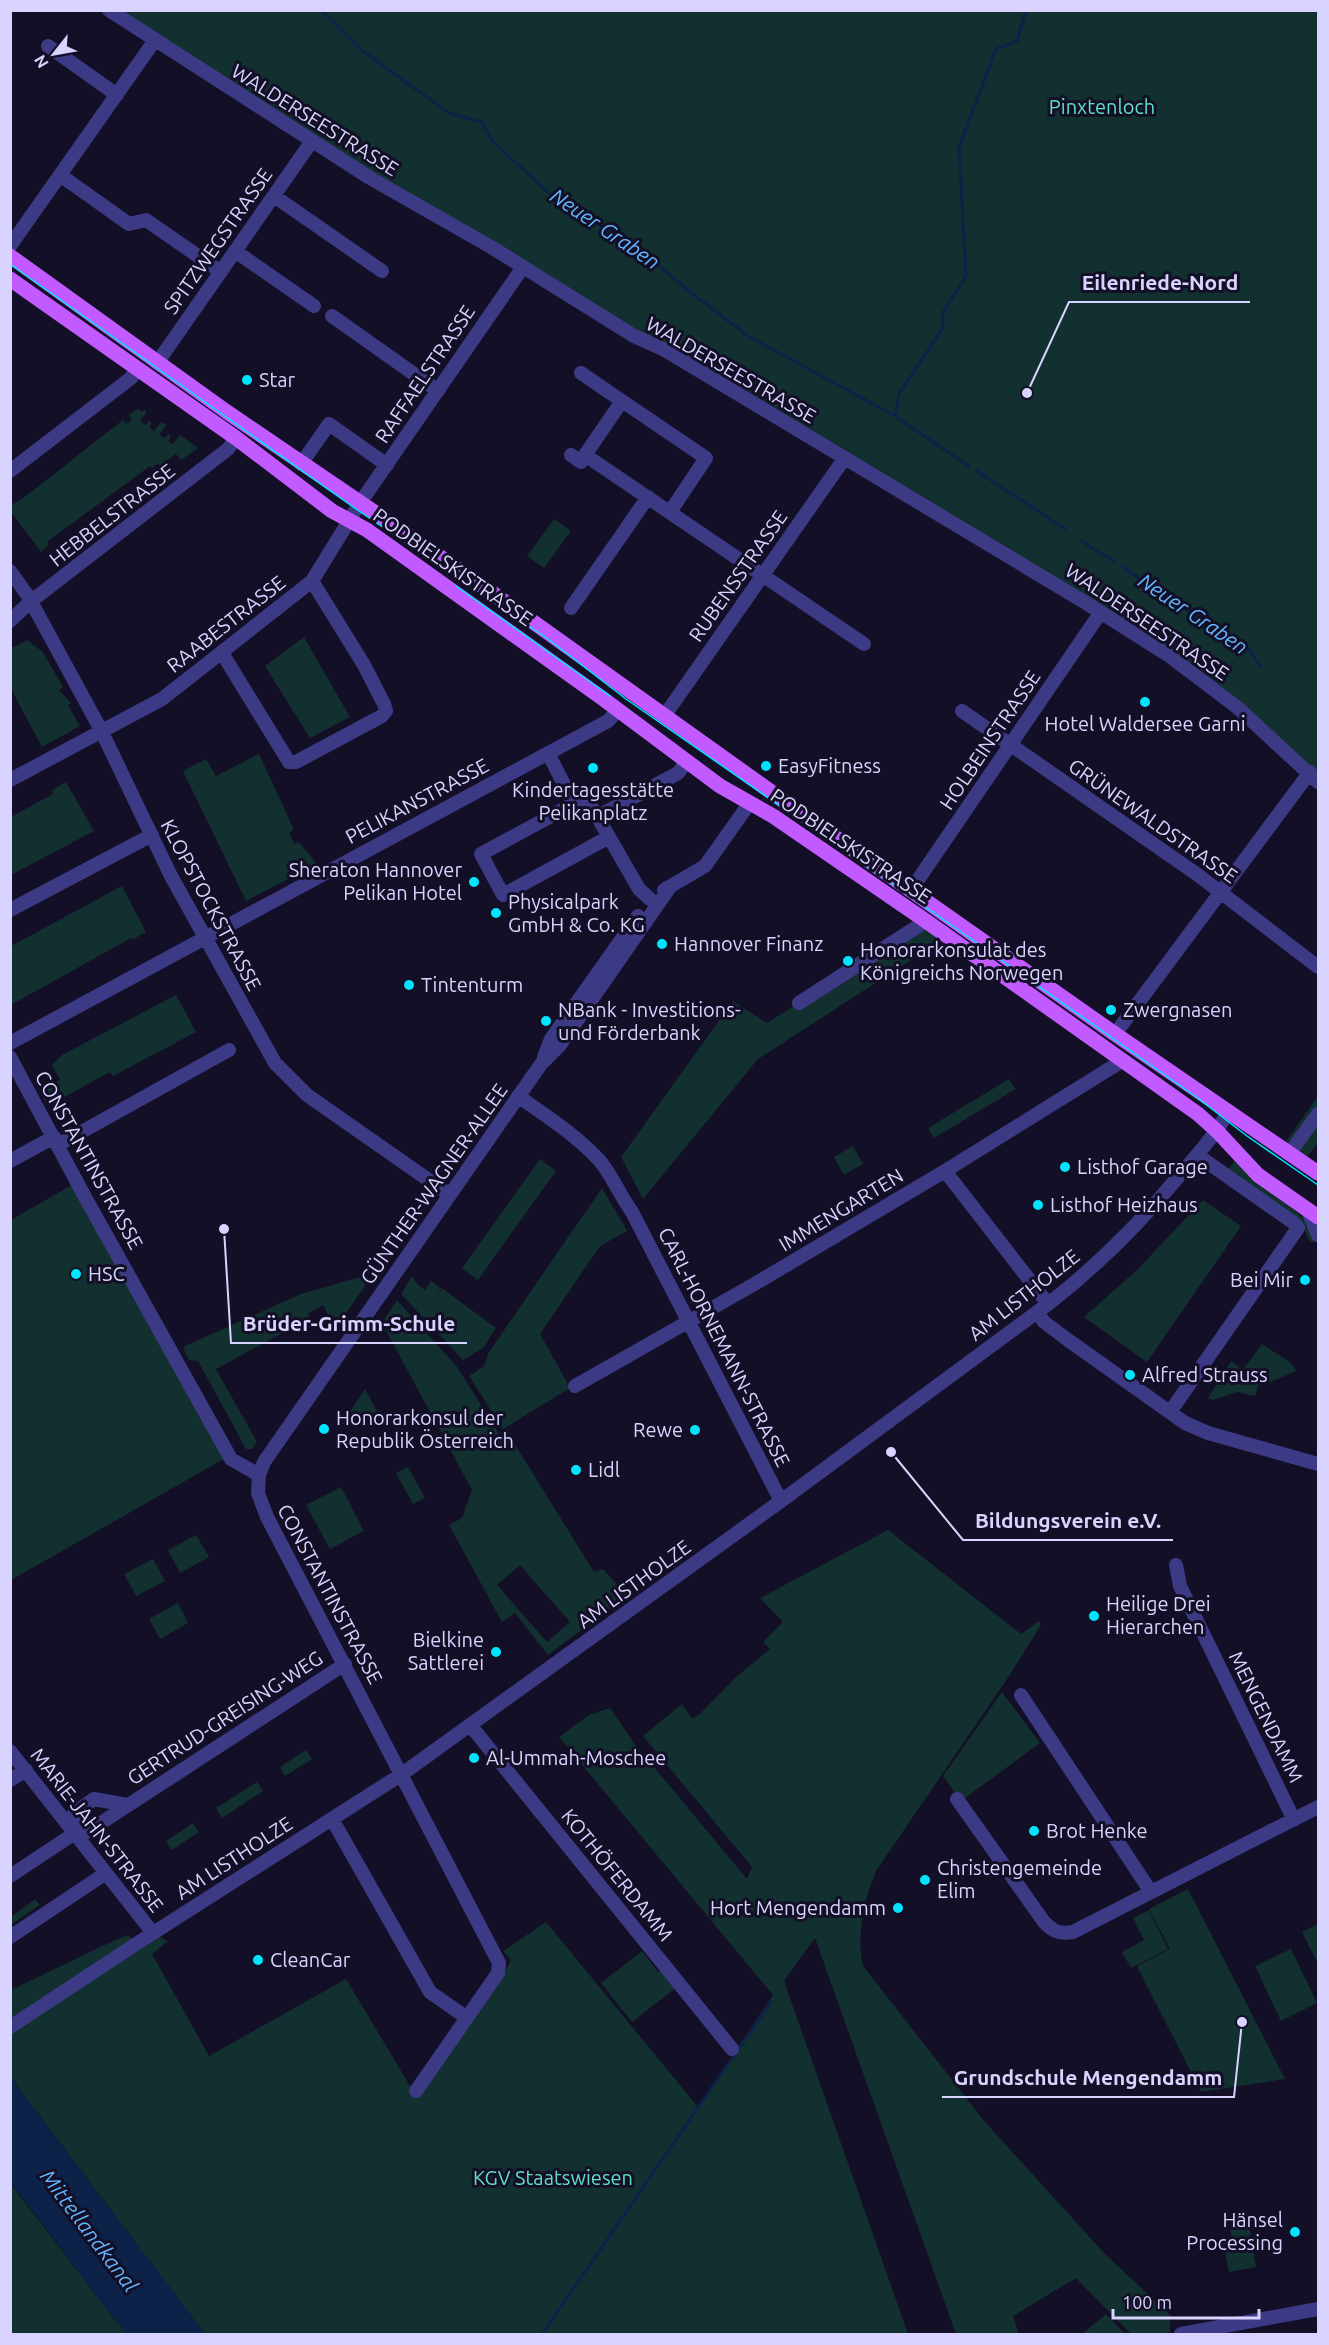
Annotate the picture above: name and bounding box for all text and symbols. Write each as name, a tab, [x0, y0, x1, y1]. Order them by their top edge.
north arrow	[24, 24, 84, 84]
text: N	[30, 52, 52, 71]
street label: WALDERSEESTRASSE	[228, 59, 403, 180]
park label: Pinxtenloch	[1049, 95, 1155, 118]
street label: SPITZWEGSTRASSE	[159, 163, 277, 318]
water label: Neuer Graben	[546, 183, 665, 274]
callout: Eilenriede-Nord	[1069, 263, 1250, 302]
text: Eilenriede-Nord	[1082, 270, 1238, 294]
street label: RAFFAELSTRASSE	[370, 300, 479, 447]
street label: WALDERSEESTRASSE	[642, 312, 820, 428]
place label: Star	[259, 368, 296, 391]
marker: Star	[240, 373, 254, 387]
street label: HEBBELSTRASSE	[45, 459, 179, 571]
street label: PODBIELSKISTRASSE	[369, 503, 537, 630]
street label: RUBENSSTRASSE	[684, 506, 791, 646]
street label: WALDERSEESTRASSE	[1061, 558, 1233, 685]
water label: Neuer Graben	[1134, 568, 1253, 659]
street label: RAABESTRASSE	[162, 570, 289, 677]
street label: HOLBEINSTRASSE	[934, 666, 1045, 814]
marker: Hotel Waldersee Garni	[1138, 695, 1152, 709]
place label: Hotel Waldersee Garni	[1045, 712, 1246, 735]
street label: PELIKANSTRASSE	[341, 753, 492, 848]
place label: EasyFitness	[778, 754, 881, 777]
street label: GRÜNEWALDSTRASSE	[1065, 754, 1242, 888]
marker: EasyFitness	[759, 759, 773, 773]
marker: Kindertagesstätte Pelikanplatz	[586, 761, 600, 775]
place label: Kindertagesstätte Pelikanplatz	[512, 778, 674, 824]
street label: PODBIELSKISTRASSE	[767, 783, 936, 908]
street label: KLOPSTOCKSTRASSE	[157, 815, 266, 994]
place label: Sheraton Hannover Pelikan Hotel	[289, 858, 462, 904]
marker: Sheraton Hannover Pelikan Hotel	[467, 875, 481, 889]
place label: Physicalpark GmbH & Co. KG	[508, 890, 645, 936]
marker: Physicalpark GmbH & Co. KG	[489, 906, 503, 920]
place label: Hannover Finanz	[674, 932, 823, 955]
marker: Hannover Finanz	[655, 937, 669, 951]
place label: Honorarkonsulat des Königreichs Norwegen	[860, 938, 1063, 984]
marker: Honorarkonsulat des Königreichs Norwegen	[841, 954, 855, 968]
place label: Tintenturm	[421, 973, 523, 996]
marker: Tintenturm	[402, 978, 416, 992]
place label: NBank - Investitions- und Förderbank	[558, 998, 741, 1044]
place label: Zwergnasen	[1123, 998, 1233, 1021]
marker: Zwergnasen	[1104, 1003, 1118, 1017]
marker: NBank - Investitions- und Förderbank	[539, 1014, 553, 1028]
street label: CONSTANTINSTRASSE	[31, 1067, 148, 1253]
street label: GÜNTHER-WAGNER-ALLEE	[355, 1079, 512, 1288]
place label: Listhof Garage	[1077, 1155, 1208, 1178]
marker: Listhof Garage	[1058, 1160, 1072, 1174]
street label: IMMENGARTEN	[775, 1163, 907, 1256]
place label: Listhof Heizhaus	[1050, 1193, 1198, 1216]
marker: Listhof Heizhaus	[1031, 1198, 1045, 1212]
street label: CARL-HORNEMANN-STRASSE	[654, 1223, 795, 1470]
street label: AM LISTHOLZE	[964, 1244, 1084, 1345]
place label: HSC	[88, 1262, 125, 1285]
marker: HSC	[69, 1267, 83, 1281]
place label: Bei Mir	[1230, 1268, 1293, 1291]
marker: Bei Mir	[1298, 1273, 1312, 1287]
callout: Brüder-Grimm-Schule	[231, 1304, 467, 1343]
text: Brüder-Grimm-Schule	[243, 1311, 455, 1335]
place label: Alfred Strauss	[1142, 1363, 1268, 1386]
marker: Alfred Strauss	[1123, 1368, 1137, 1382]
place label: Honorarkonsul der Republik Österreich	[336, 1406, 514, 1452]
place label: Rewe	[633, 1418, 683, 1441]
marker: Honorarkonsul der Republik Österreich	[317, 1422, 331, 1436]
marker: Rewe	[688, 1423, 702, 1437]
place label: Lidl	[588, 1458, 620, 1481]
marker: Lidl	[569, 1463, 583, 1477]
street label: CONSTANTINSTRASSE	[273, 1500, 388, 1688]
callout: Bildungsverein e.V.	[963, 1501, 1173, 1540]
text: Bildungsverein e.V.	[975, 1508, 1161, 1532]
street label: AM LISTHOLZE	[573, 1535, 695, 1632]
place label: Heilige Drei Hierarchen	[1106, 1592, 1211, 1638]
marker: Heilige Drei Hierarchen	[1087, 1609, 1101, 1623]
place label: Bielkine Sattlerei	[408, 1628, 484, 1674]
marker: Bielkine Sattlerei	[489, 1645, 503, 1659]
street label: GERTRUD-GREISING-WEG	[123, 1646, 327, 1789]
street label: MENGENDAMM	[1225, 1647, 1308, 1786]
street label: MARIE-JAHN-STRASSE	[26, 1743, 168, 1916]
place label: Al-Ummah-Moschee	[486, 1746, 666, 1769]
marker: Al-Ummah-Moschee	[467, 1751, 481, 1765]
street label: KOTHÖFERDAMM	[557, 1804, 678, 1945]
street label: AM LISTHOLZE	[171, 1811, 296, 1904]
place label: Brot Henke	[1046, 1819, 1148, 1842]
marker: Brot Henke	[1027, 1824, 1041, 1838]
place label: Christengemeinde Elim	[937, 1856, 1102, 1902]
marker: Christengemeinde Elim	[918, 1873, 932, 1887]
place label: Hort Mengendamm	[710, 1896, 886, 1919]
marker: Hort Mengendamm	[891, 1901, 905, 1915]
place label: CleanCar	[270, 1948, 351, 1971]
marker: CleanCar	[251, 1953, 265, 1967]
callout: Grundschule Mengendamm	[942, 2058, 1234, 2097]
text: Grundschule Mengendamm	[954, 2065, 1222, 2089]
water label: Mittellandkanal	[36, 2165, 144, 2296]
park label: KGV Staatswiesen	[473, 2166, 633, 2189]
place label: Hänsel Processing	[1186, 2208, 1283, 2254]
marker: Hänsel Processing	[1288, 2225, 1302, 2239]
scale bar	[1113, 2282, 1258, 2320]
text: 100 m	[1122, 2292, 1172, 2312]

